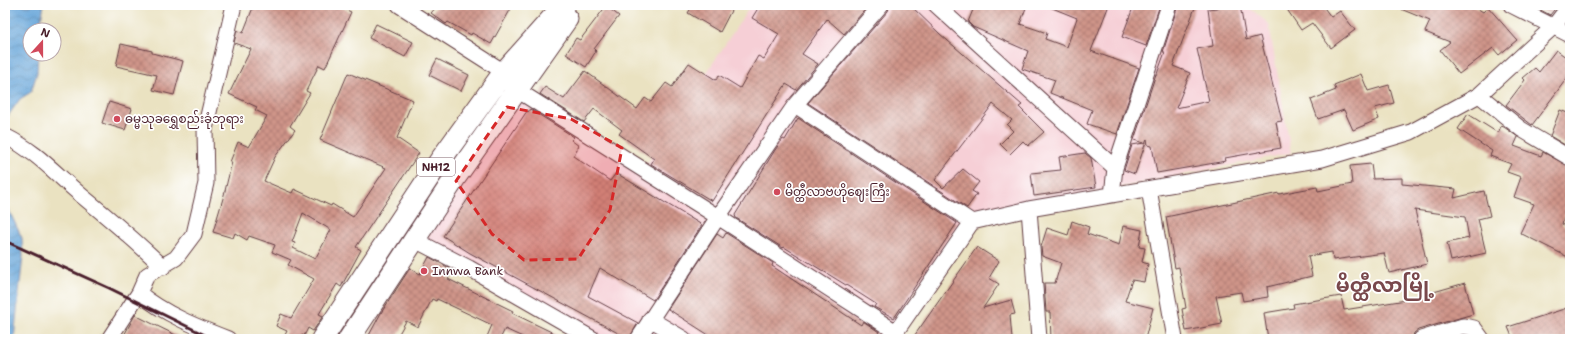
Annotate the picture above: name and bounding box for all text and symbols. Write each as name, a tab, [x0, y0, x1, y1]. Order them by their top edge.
north arrow	[22, 22, 62, 62]
text: N	[39, 25, 52, 42]
place label: ဓမ္မသုခရွှေစည်းခုံဘုရား	[125, 110, 244, 129]
marker: ဓမ္မသုခရွှေစည်းခုံဘုရား	[112, 114, 122, 124]
road number: NH12	[417, 158, 455, 176]
place label: မိတ္ထီလာဗဟိုဈေးကြီး	[785, 183, 890, 202]
marker: မိတ္ထီလာဗဟိုဈေးကြီး	[772, 187, 782, 197]
place label: Innwa Bank	[432, 263, 503, 279]
marker: Innwa Bank	[419, 266, 429, 276]
district label: မိတ္ထီလာမြို့	[1336, 272, 1434, 301]

